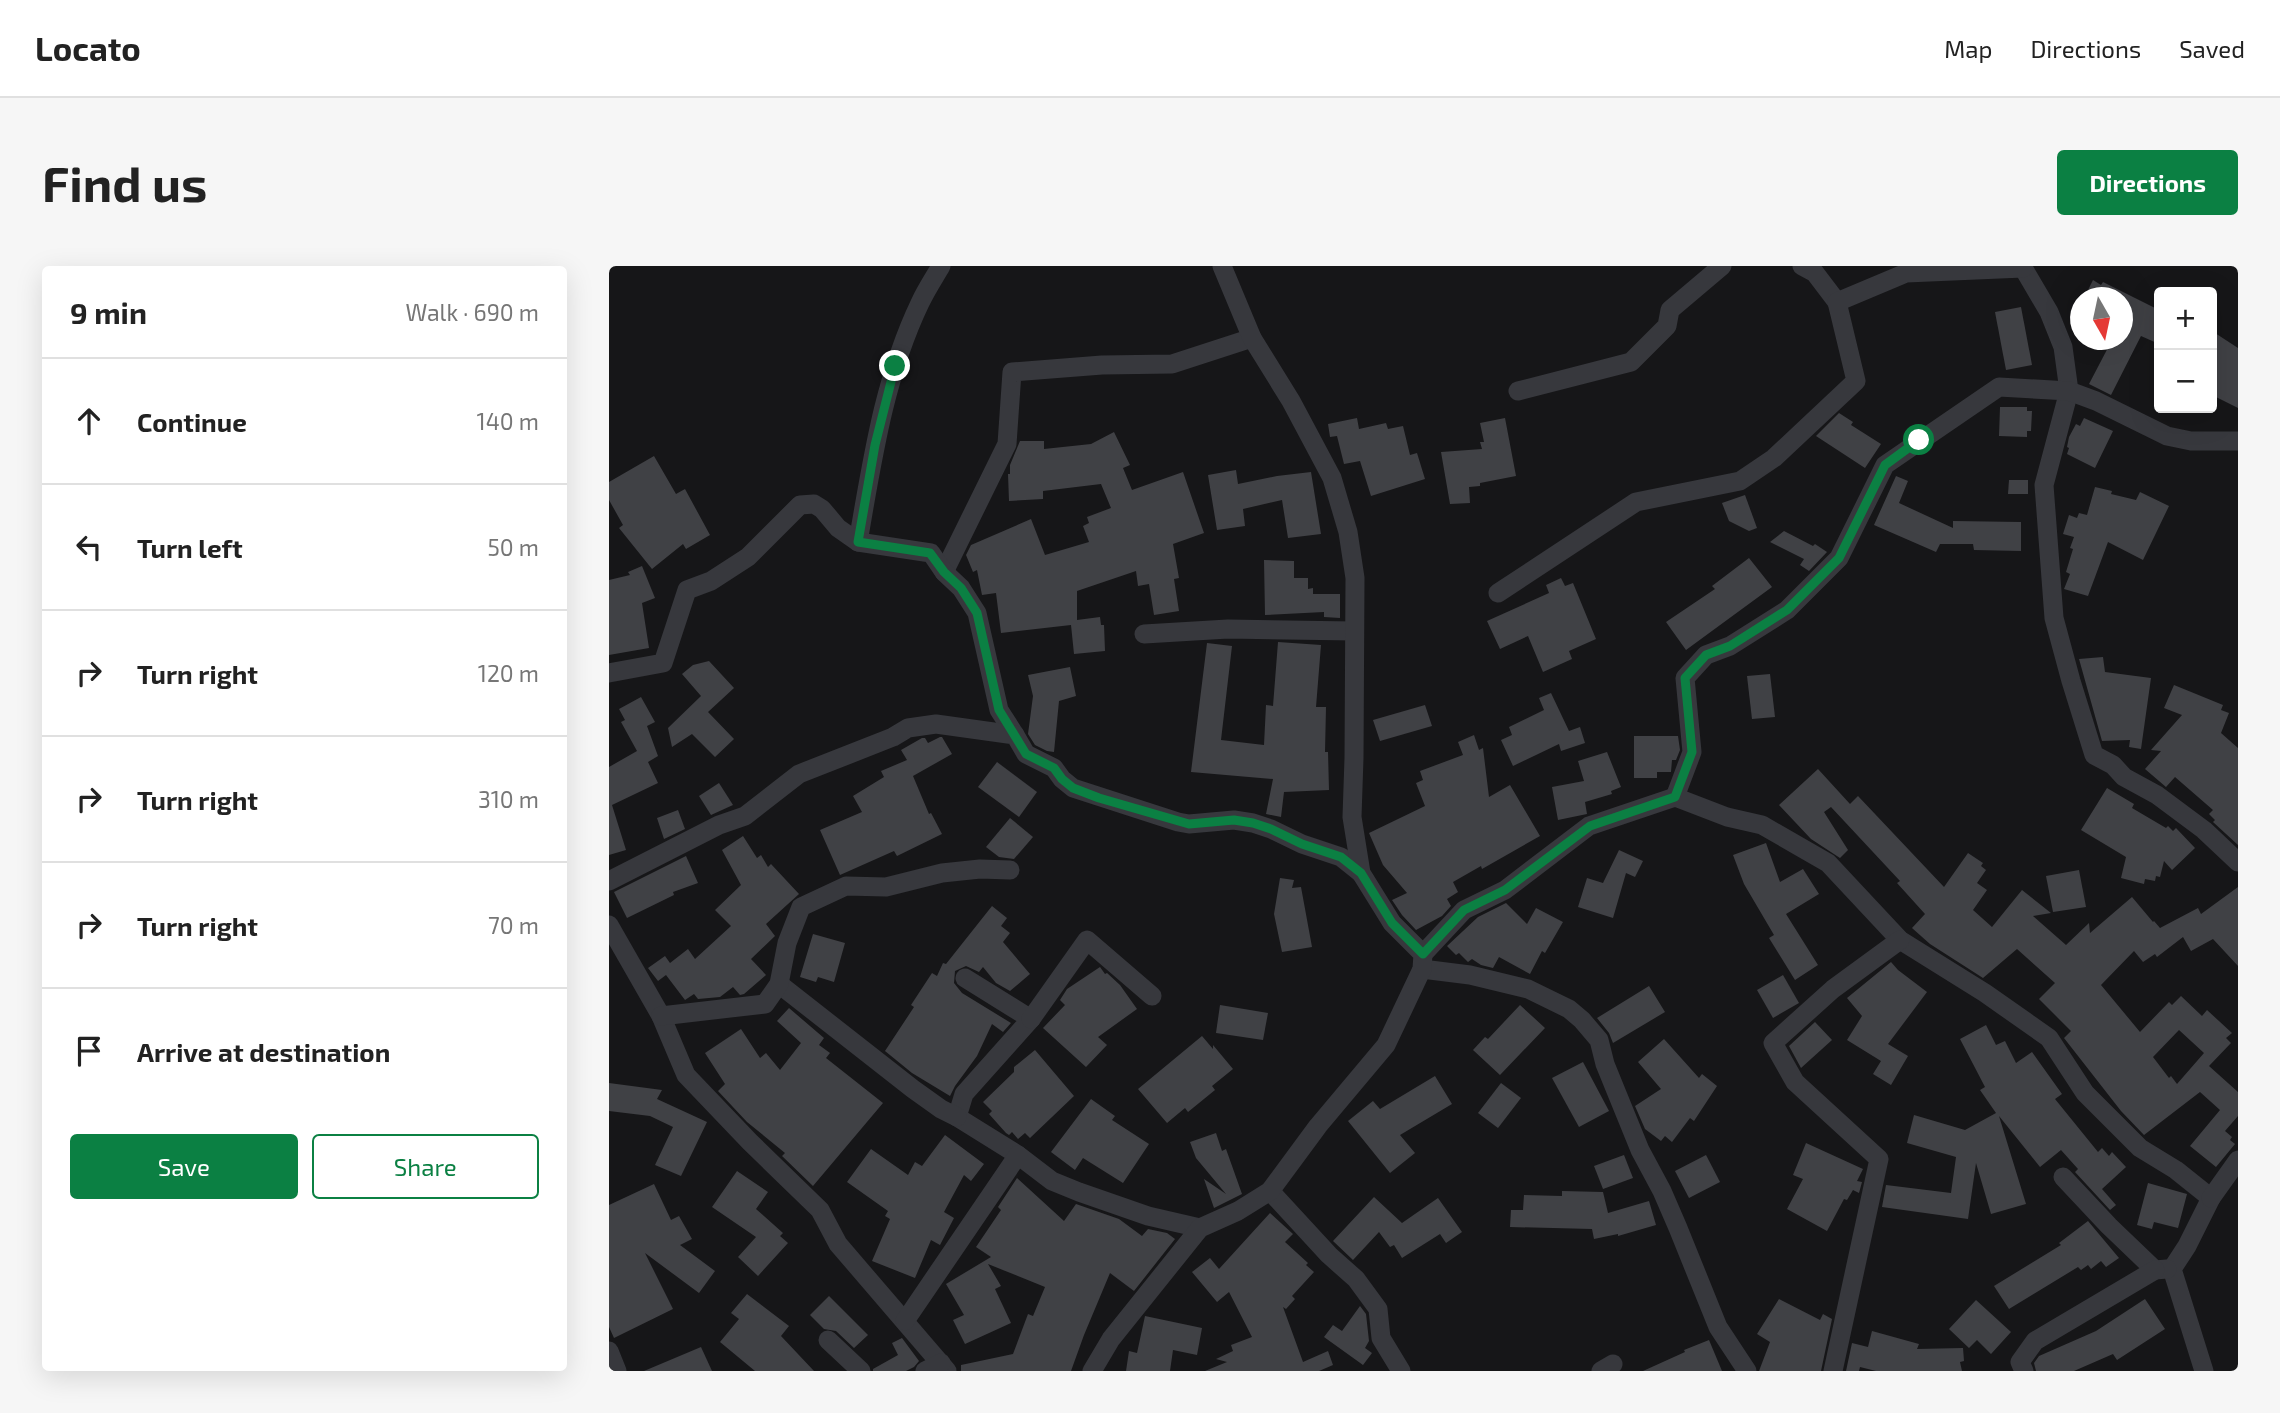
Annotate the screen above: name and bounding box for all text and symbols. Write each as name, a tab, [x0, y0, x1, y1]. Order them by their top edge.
text: Locato	[35, 28, 141, 68]
text: Map	[1944, 34, 1992, 63]
text: Directions	[2030, 34, 2141, 63]
text: Saved	[2179, 34, 2245, 63]
button: Directions	[2057, 150, 2238, 215]
text: Find us	[42, 153, 207, 212]
north arrow	[2070, 287, 2133, 350]
map controls	[2154, 287, 2217, 413]
button: +	[2154, 287, 2217, 350]
text: 9 min	[70, 294, 147, 330]
text: Walk · 690 m	[405, 298, 539, 326]
route end	[879, 350, 910, 381]
button: −	[2154, 350, 2217, 413]
icon: ahead	[70, 402, 108, 440]
text: Continue	[137, 406, 247, 437]
text: 140 m	[477, 407, 539, 435]
route start	[1903, 424, 1934, 455]
icon: left	[70, 528, 108, 566]
text: Turn left	[137, 532, 243, 563]
text: 50 m	[488, 533, 539, 561]
icon: right	[70, 654, 108, 692]
text: Turn right	[137, 658, 258, 689]
text: 120 m	[478, 659, 539, 687]
icon: right	[70, 780, 108, 818]
text: Turn right	[137, 784, 258, 815]
text: 310 m	[478, 785, 539, 813]
icon: right	[70, 906, 108, 944]
text: Turn right	[137, 910, 258, 941]
text: 70 m	[488, 911, 539, 939]
icon: arrive	[70, 1032, 108, 1070]
text: Arrive at destination	[137, 1036, 390, 1067]
button: Save	[70, 1134, 298, 1199]
button: Share	[312, 1134, 539, 1199]

